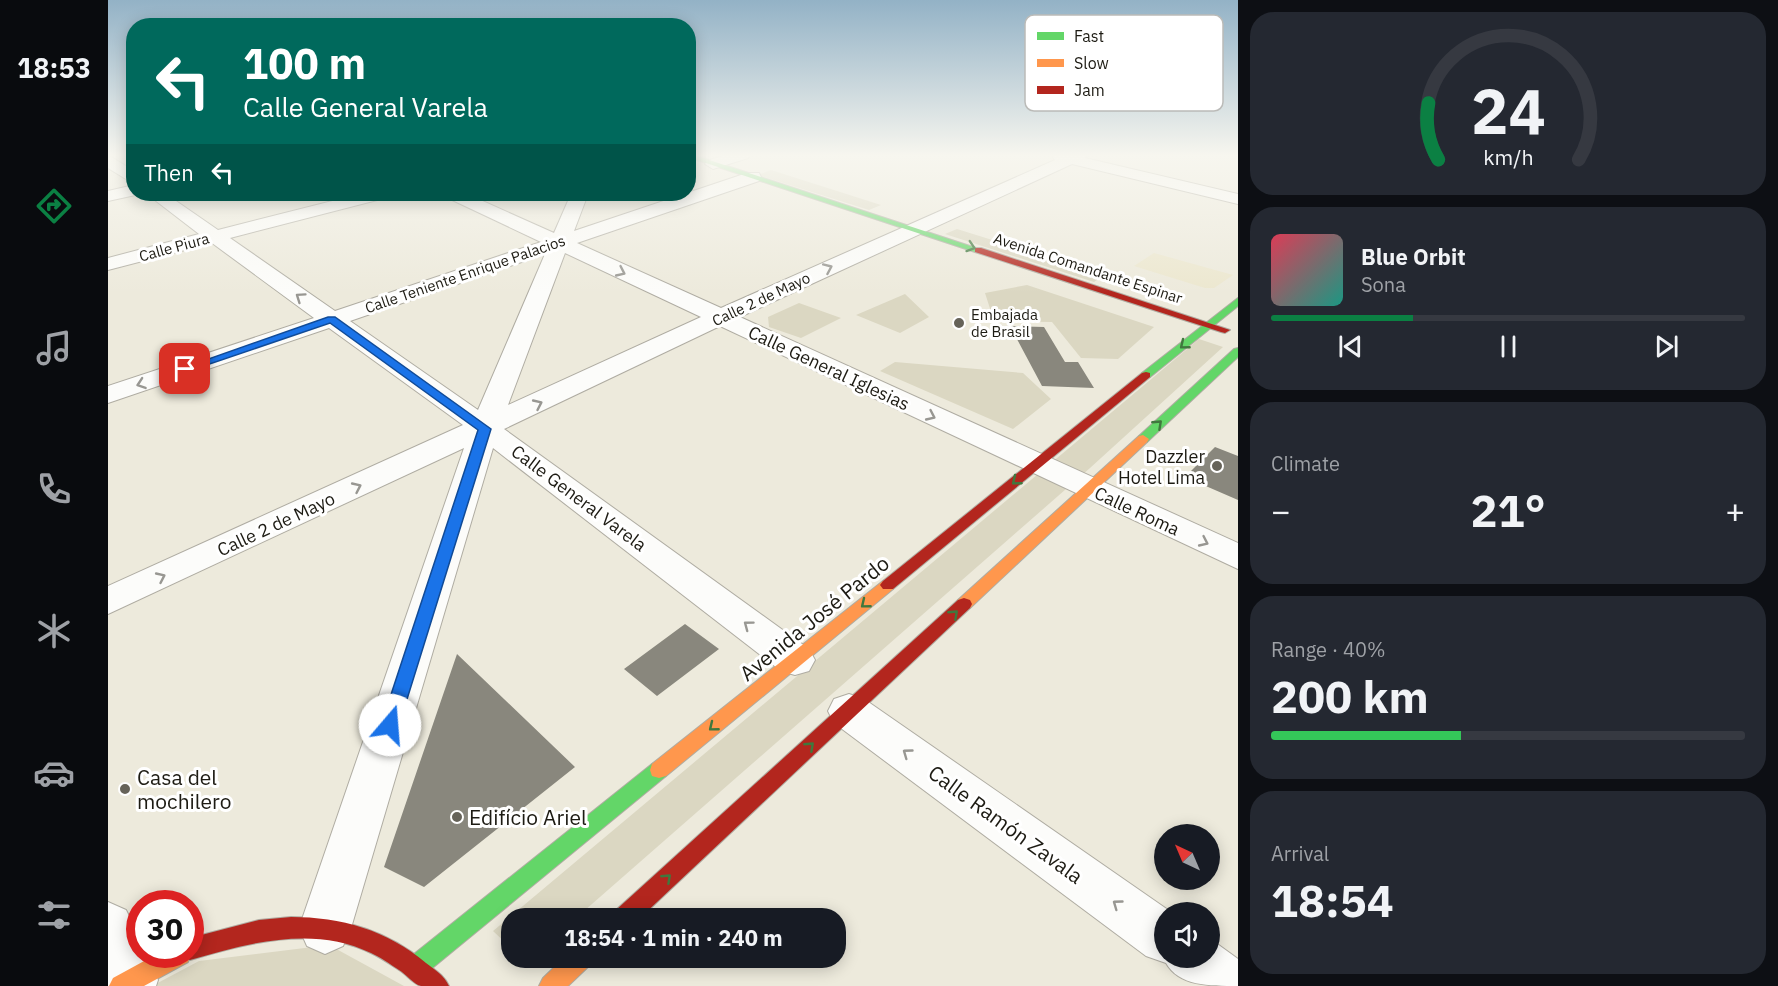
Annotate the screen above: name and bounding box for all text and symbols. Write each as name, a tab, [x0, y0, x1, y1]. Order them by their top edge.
legend	[1025, 15, 1223, 111]
text: Fast	[1074, 26, 1104, 46]
text: 100 m	[243, 36, 366, 91]
icon: left	[144, 42, 222, 120]
text: 18:53	[17, 50, 91, 85]
text: Slow	[1074, 53, 1109, 73]
text: 24	[1471, 71, 1545, 152]
text: Jam	[1074, 80, 1105, 100]
text: Calle General Varela	[243, 89, 488, 124]
text: km/h	[1483, 144, 1533, 172]
icon: left	[206, 156, 239, 189]
text: Then	[144, 158, 194, 187]
icon: directions	[33, 185, 75, 227]
street label: Avenida Comandante Espinar	[991, 228, 1185, 308]
street label: Calle Piura	[137, 229, 211, 265]
street label: Calle Teniente Enrique Palacios	[362, 231, 568, 317]
one-way arrow	[965, 240, 976, 253]
text: Blue Orbit	[1361, 242, 1466, 271]
one-way arrow	[822, 263, 833, 275]
one-way arrow	[615, 264, 626, 276]
street label: Calle 2 de Mayo	[709, 268, 813, 330]
text: Sona	[1361, 271, 1406, 298]
one-way arrow	[296, 293, 307, 304]
place label: Embajada de Brasil	[971, 305, 1038, 341]
marker: Embajada de Brasil	[952, 316, 966, 330]
street label: Calle General Iglesias	[745, 320, 913, 416]
icon: music	[33, 327, 75, 369]
icon: previous	[1334, 330, 1367, 363]
icon: pause	[1492, 330, 1525, 363]
icon: next	[1650, 330, 1683, 363]
one-way arrow	[1180, 338, 1191, 349]
pin	[159, 343, 210, 394]
icon: arrive	[168, 352, 201, 385]
one-way arrow	[136, 377, 147, 389]
one-way arrow	[531, 399, 542, 411]
one-way arrow	[925, 409, 936, 421]
one-way arrow	[1152, 420, 1162, 431]
street label: Calle General Varela	[507, 440, 651, 557]
place label: Dazzler Hotel Lima	[1118, 445, 1205, 489]
text: Climate	[1271, 450, 1340, 477]
marker: Dazzler Hotel Lima	[1210, 459, 1224, 473]
icon: phone	[33, 468, 75, 510]
one-way arrow	[1012, 474, 1023, 485]
street label: Calle Roma	[1091, 481, 1184, 541]
text: 21°	[1470, 481, 1546, 539]
one-way arrow	[351, 482, 362, 494]
street label: Calle 2 de Mayo	[213, 487, 339, 561]
text: −	[1271, 489, 1291, 532]
text: +	[1725, 489, 1745, 532]
one-way arrow	[1197, 534, 1208, 546]
street label: Avenida José Pardo	[733, 549, 895, 687]
one-way arrow	[155, 572, 166, 584]
one-way arrow	[861, 597, 872, 608]
icon: climate	[33, 610, 75, 652]
one-way arrow	[946, 610, 957, 621]
one-way arrow	[744, 621, 755, 632]
text: Range · 40%	[1271, 636, 1386, 663]
text: 200 km	[1271, 667, 1429, 725]
position arrow	[358, 693, 422, 757]
one-way arrow	[709, 719, 720, 730]
one-way arrow	[804, 742, 814, 753]
one-way arrow	[903, 749, 914, 760]
icon: car	[33, 752, 75, 794]
street label: Calle Ramón Zavala	[923, 758, 1089, 890]
place label: Casa del mochilero	[137, 763, 231, 815]
marker: Casa del mochilero	[118, 782, 132, 796]
place label: Edifício Ariel	[469, 803, 587, 831]
marker: Edifício Ariel	[450, 810, 464, 824]
north arrow	[1154, 824, 1220, 890]
map controls	[1154, 824, 1220, 968]
text: Arrival	[1271, 840, 1329, 867]
text: 18:54	[1271, 871, 1394, 929]
one-way arrow	[660, 874, 671, 885]
speed limit sign: 30	[126, 890, 204, 968]
icon: filters	[33, 894, 75, 936]
one-way arrow	[1112, 900, 1123, 911]
button: sound	[1154, 902, 1220, 968]
text: 18:54 · 1 min · 240 m	[564, 923, 783, 952]

